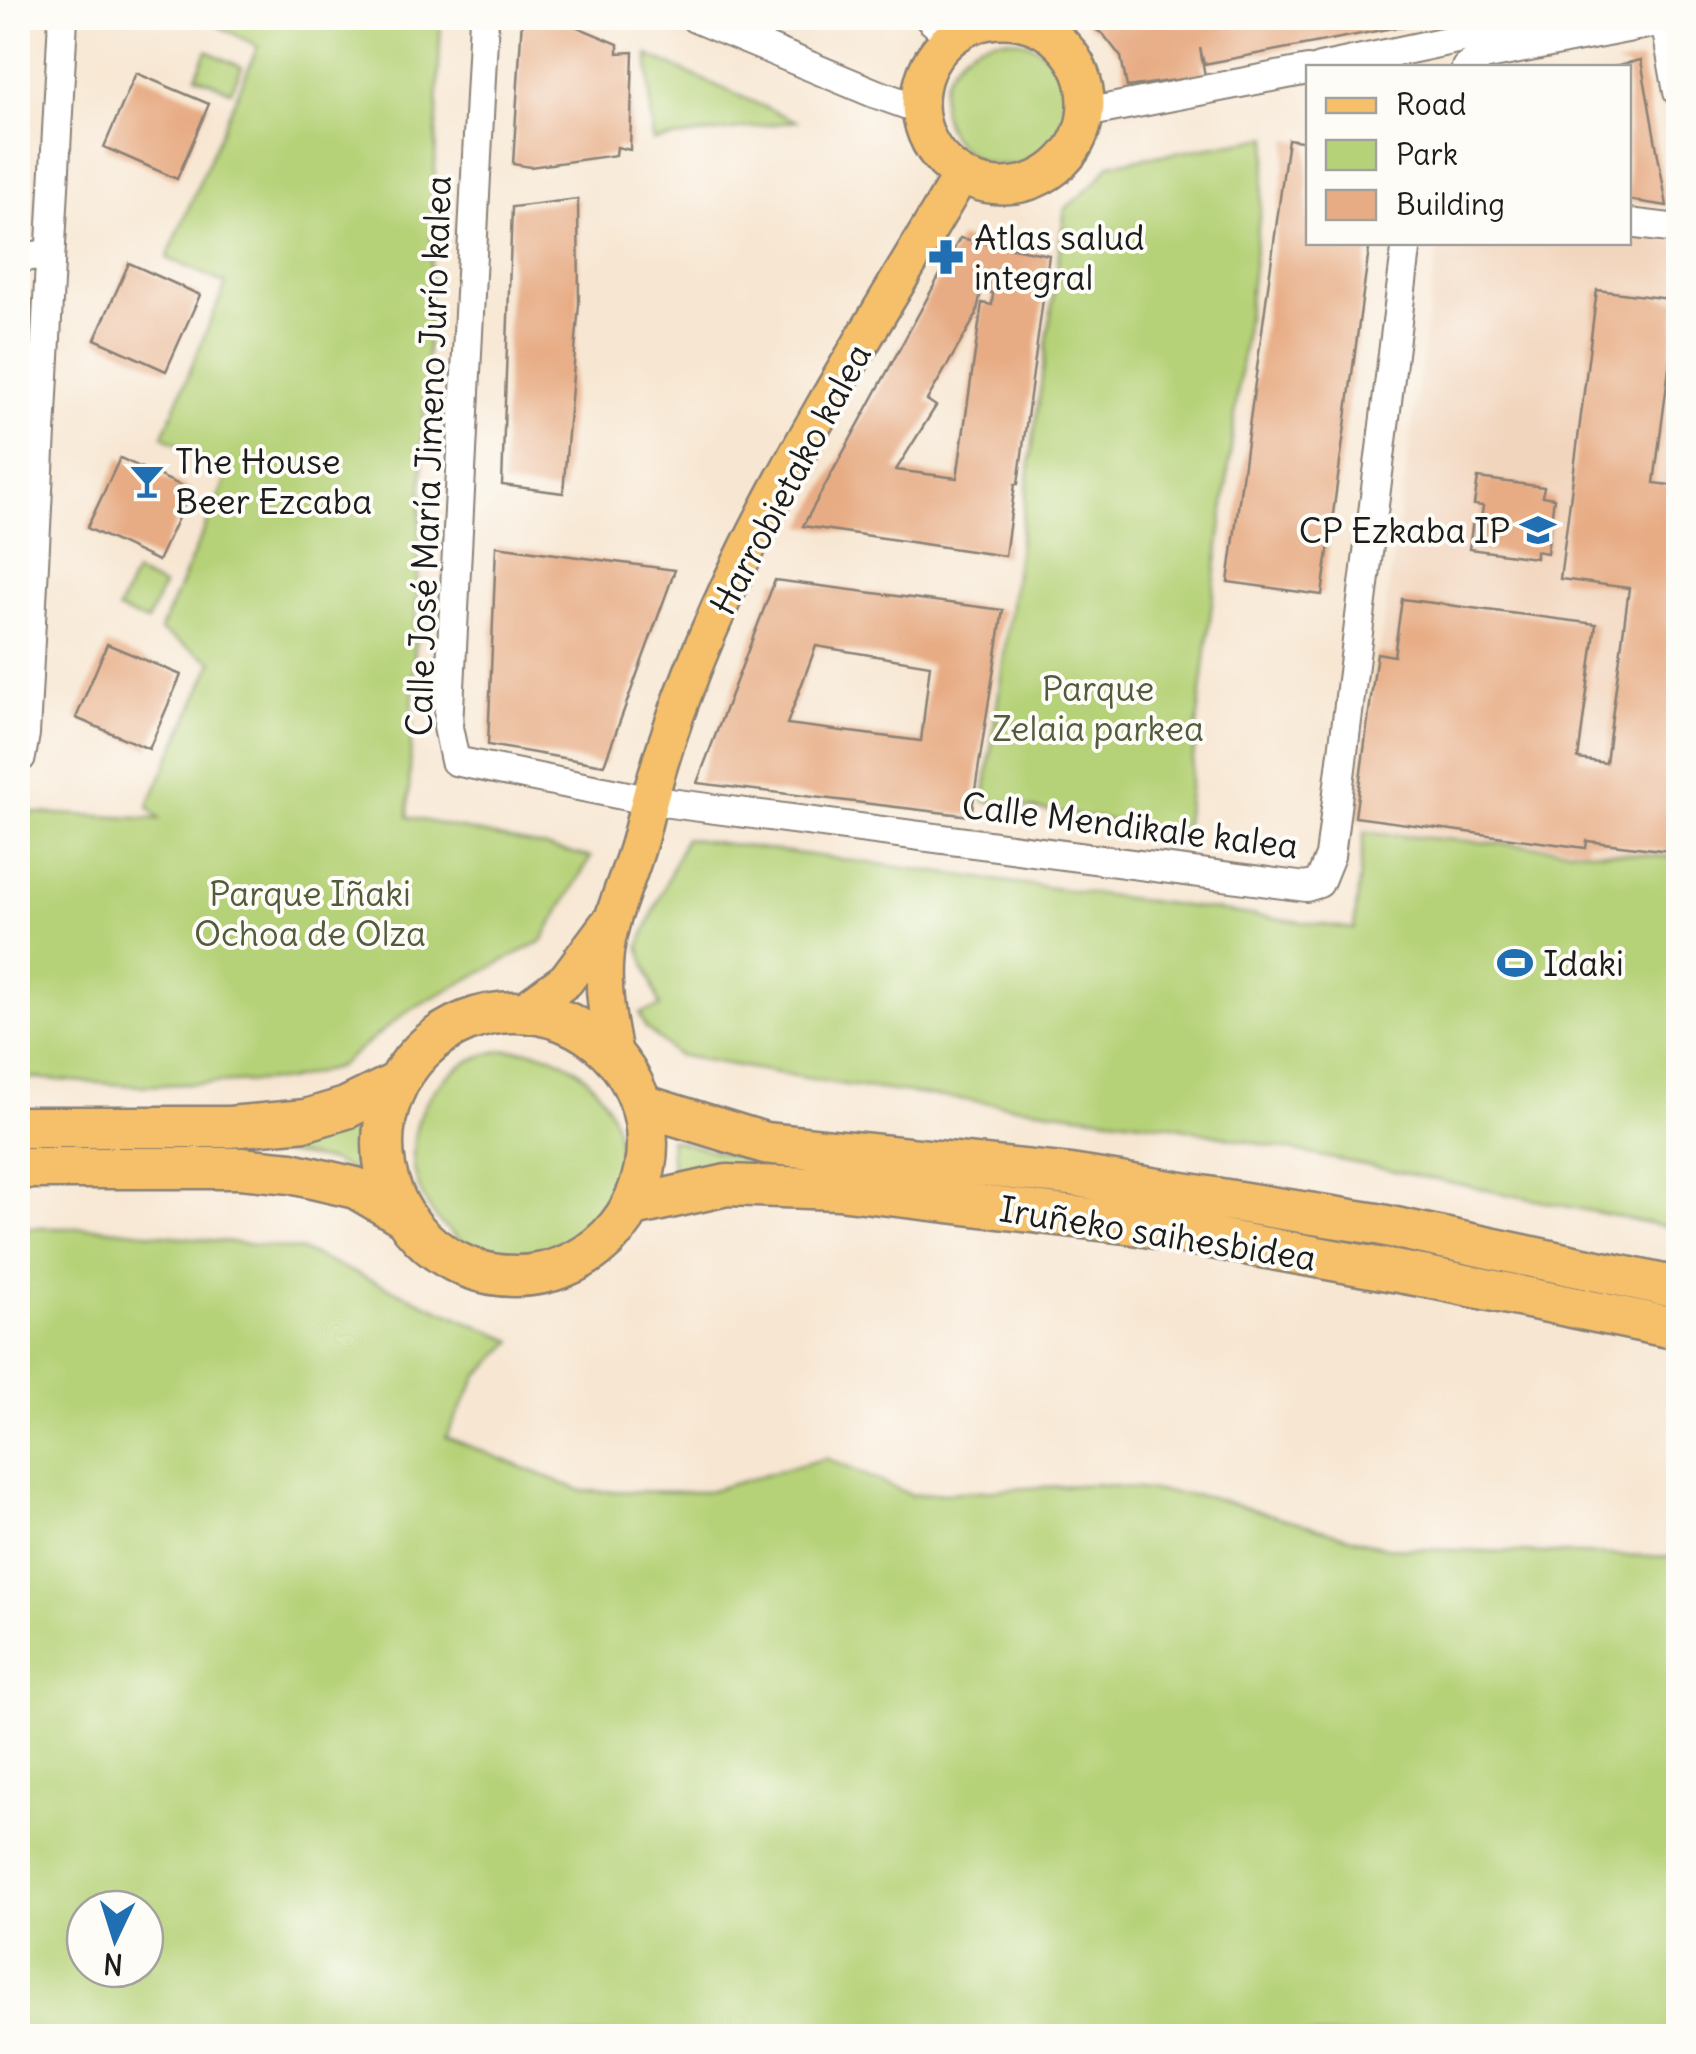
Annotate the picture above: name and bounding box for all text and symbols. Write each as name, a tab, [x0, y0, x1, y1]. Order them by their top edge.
legend	[1306, 65, 1631, 245]
text: Road	[1396, 85, 1466, 123]
text: Park	[1396, 135, 1458, 173]
street label: Calle José María Jimeno Jurío kalea	[396, 175, 460, 737]
text: Building	[1396, 185, 1505, 223]
place label: Atlas salud integral	[974, 215, 1145, 299]
pharmacy icon: Atlas salud integral	[927, 238, 965, 276]
street label: Harrobietako kalea	[700, 336, 880, 622]
place label: The House Beer Ezcaba	[175, 439, 372, 523]
bar icon: The House Beer Ezcaba	[128, 462, 166, 500]
place label: CP Ezkaba IP	[1299, 508, 1510, 552]
school or university icon: CP Ezkaba IP	[1519, 511, 1557, 549]
park label: Parque Zelaia parkea	[992, 666, 1204, 750]
street label: Calle Mendikale kalea	[959, 783, 1301, 867]
park label: Parque Iñaki Ochoa de Olza	[194, 871, 426, 955]
place label: Idaki	[1543, 941, 1624, 985]
sports icon: Idaki	[1496, 944, 1534, 982]
street label: Iruñeko saihesbidea	[997, 1186, 1319, 1280]
north arrow	[65, 1889, 165, 1989]
text: N	[102, 1945, 124, 1983]

